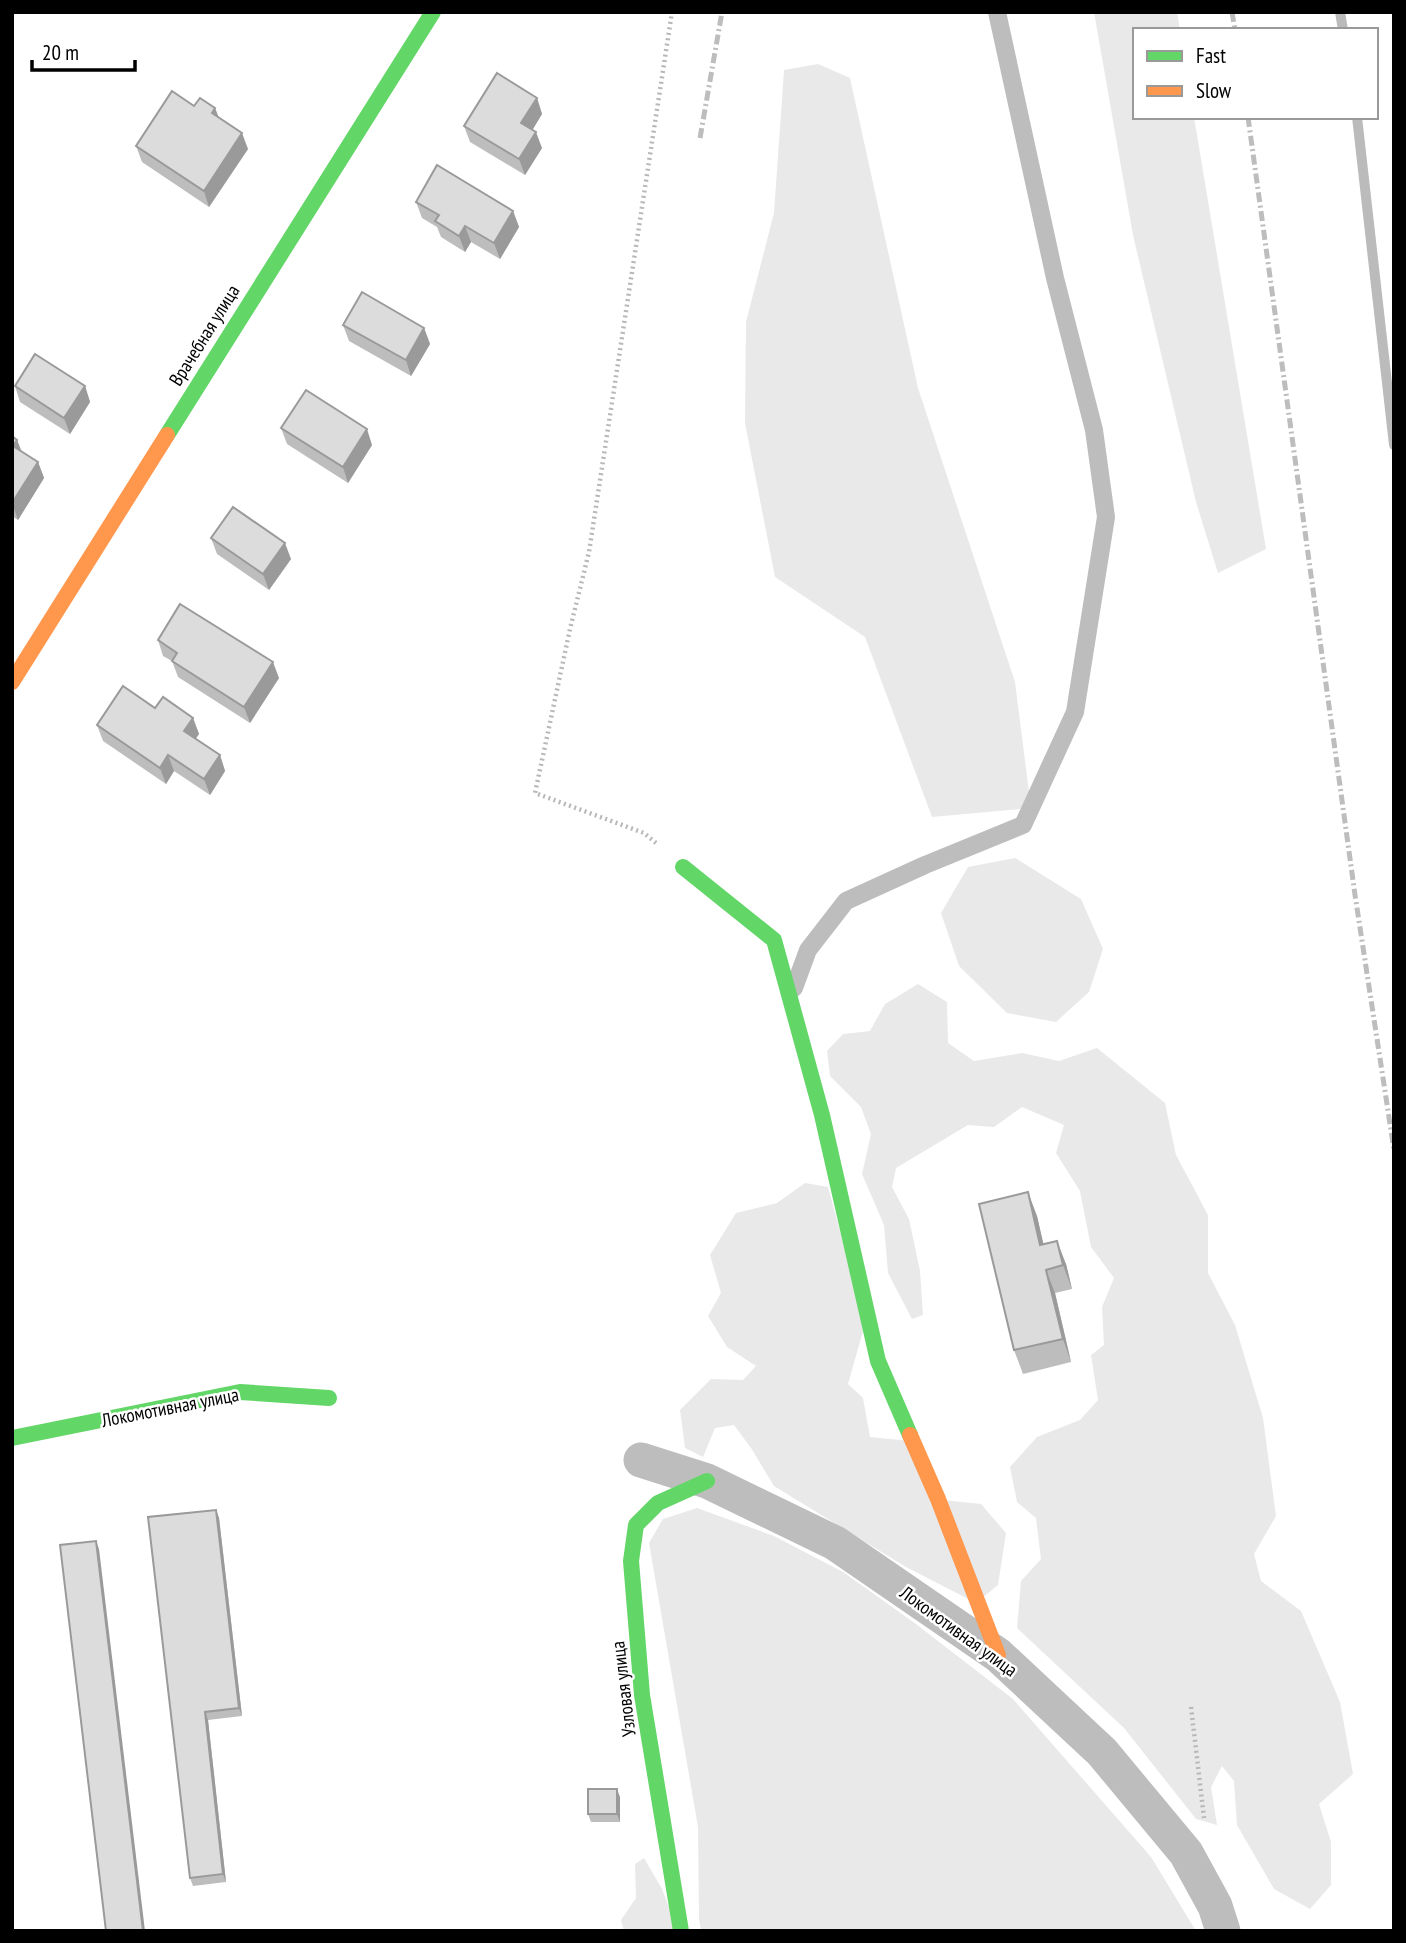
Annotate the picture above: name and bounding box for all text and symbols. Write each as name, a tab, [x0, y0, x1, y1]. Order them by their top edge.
scale bar	[32, 28, 135, 72]
legend	[1133, 28, 1378, 119]
text: 20 m	[42, 39, 79, 66]
text: Fast	[1196, 42, 1226, 69]
text: Slow	[1196, 77, 1232, 104]
street label: Врачебная улица	[163, 280, 245, 390]
street label: Локомотивная улица	[98, 1382, 241, 1432]
street label: Локомотивная улица	[895, 1580, 1022, 1682]
street label: Узловая улица	[605, 1640, 641, 1738]

